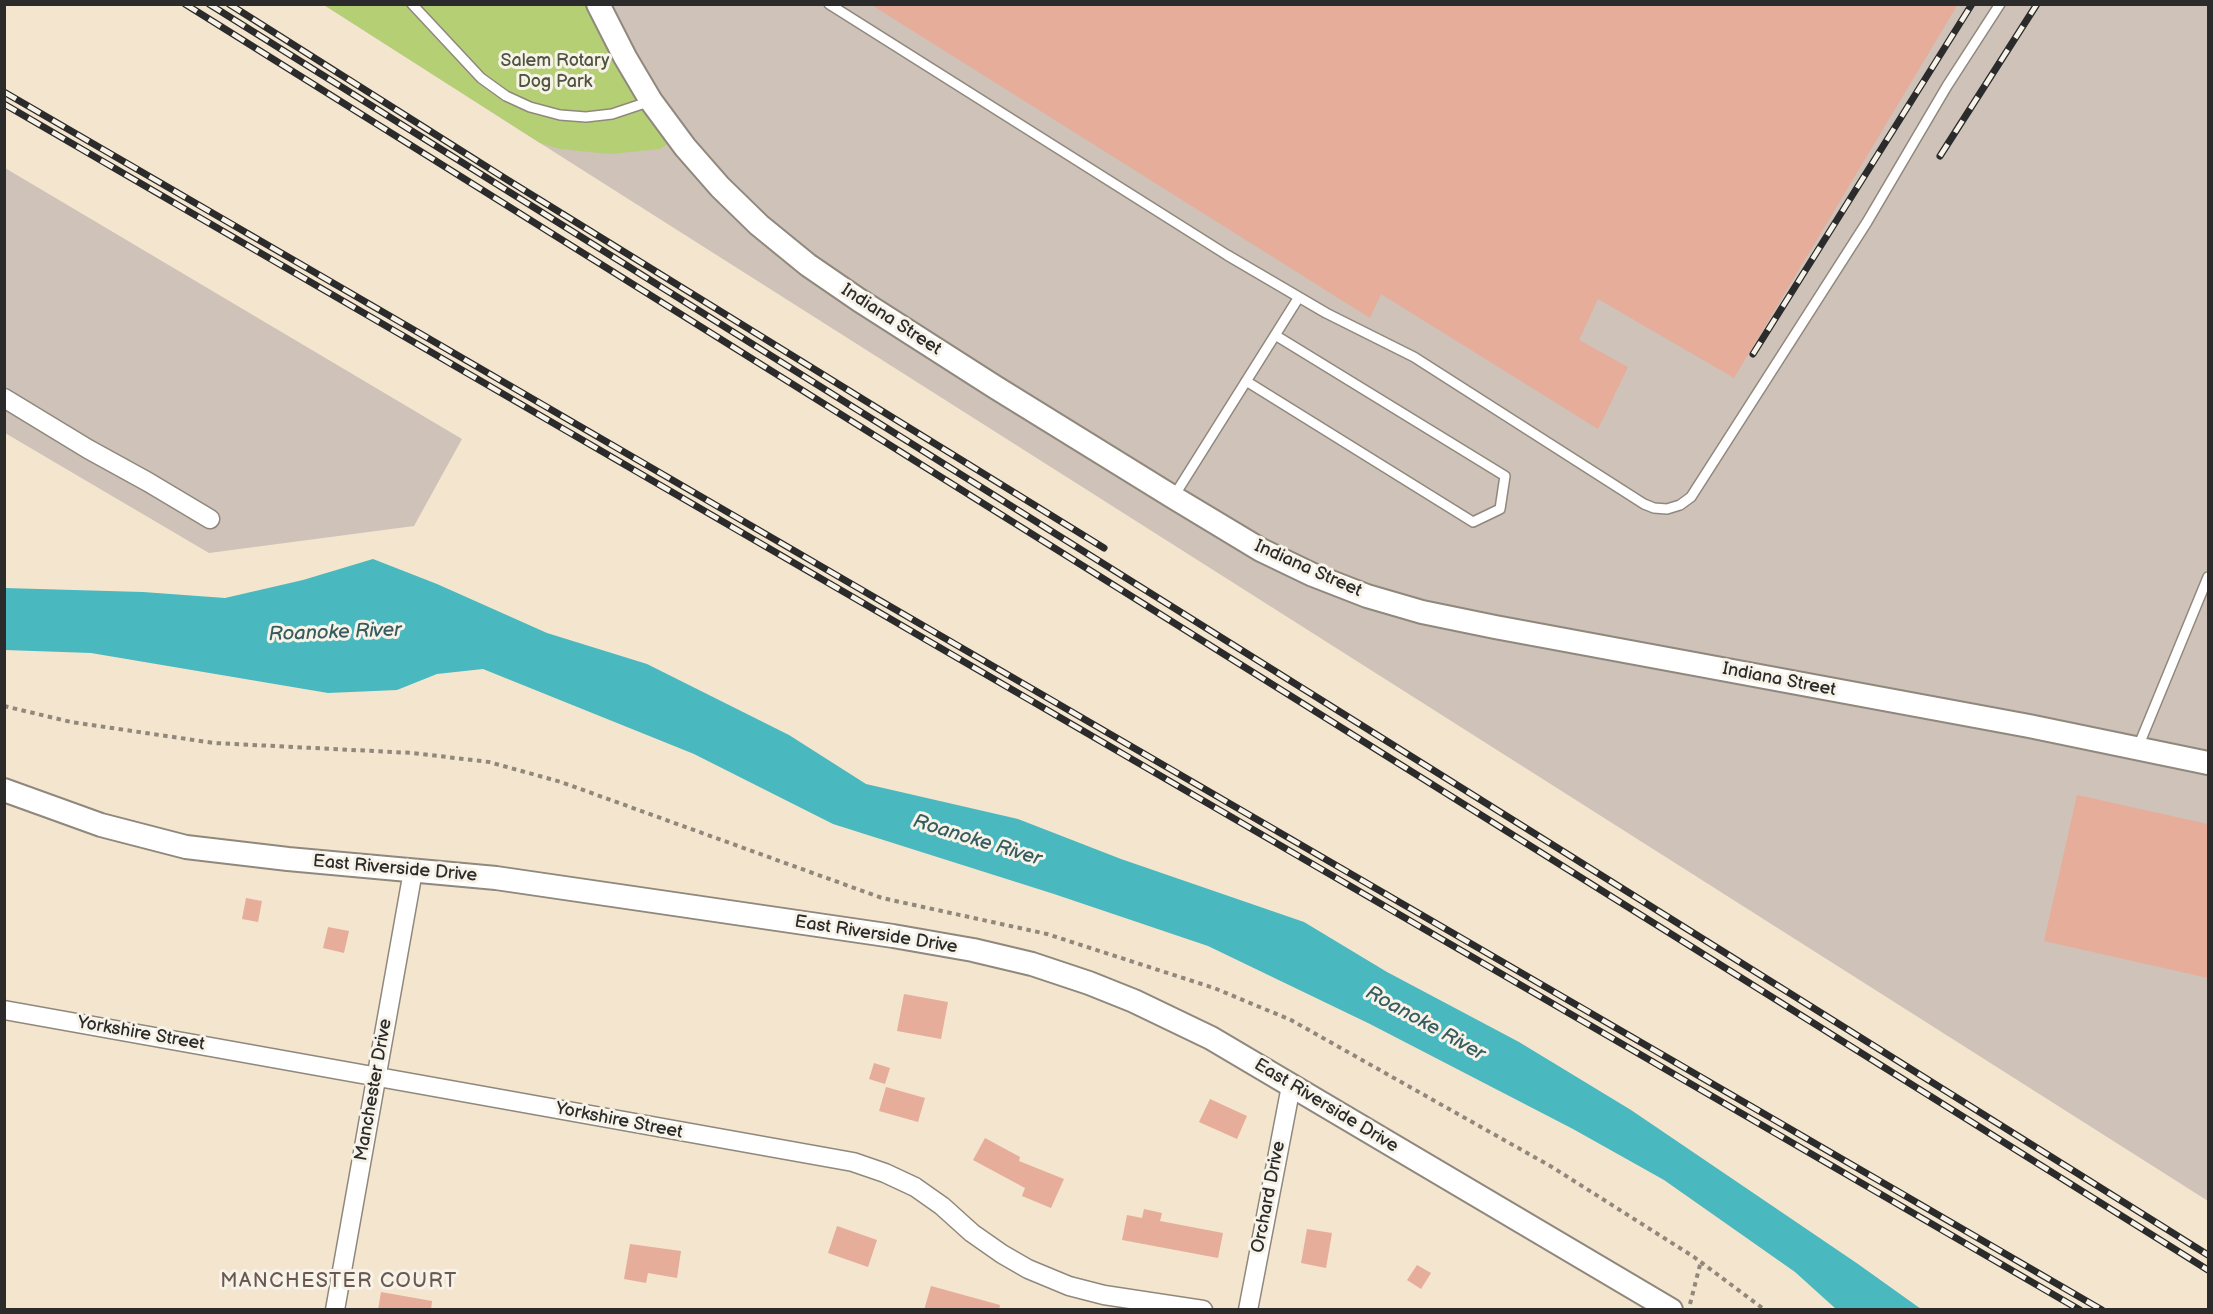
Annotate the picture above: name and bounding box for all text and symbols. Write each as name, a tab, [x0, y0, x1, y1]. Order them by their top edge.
park label: Salem Rotary Dog Park	[501, 50, 609, 92]
street label: Indiana Street	[837, 280, 945, 360]
street label: Indiana Street	[1251, 536, 1365, 602]
water label: Roanoke River	[268, 619, 402, 647]
street label: Indiana Street	[1720, 658, 1838, 702]
water label: Roanoke River	[910, 810, 1044, 872]
street label: East Riverside Drive	[312, 851, 478, 887]
street label: East Riverside Drive	[793, 911, 959, 959]
water label: Roanoke River	[1361, 981, 1489, 1067]
street label: Yorkshire Street	[76, 1012, 206, 1056]
street label: Manchester Drive	[351, 1017, 397, 1163]
street label: East Riverside Drive	[1250, 1054, 1402, 1158]
street label: Yorkshire Street	[554, 1098, 684, 1144]
street label: Orchard Drive	[1248, 1139, 1290, 1255]
district label: MANCHESTER COURT	[220, 1270, 458, 1294]

